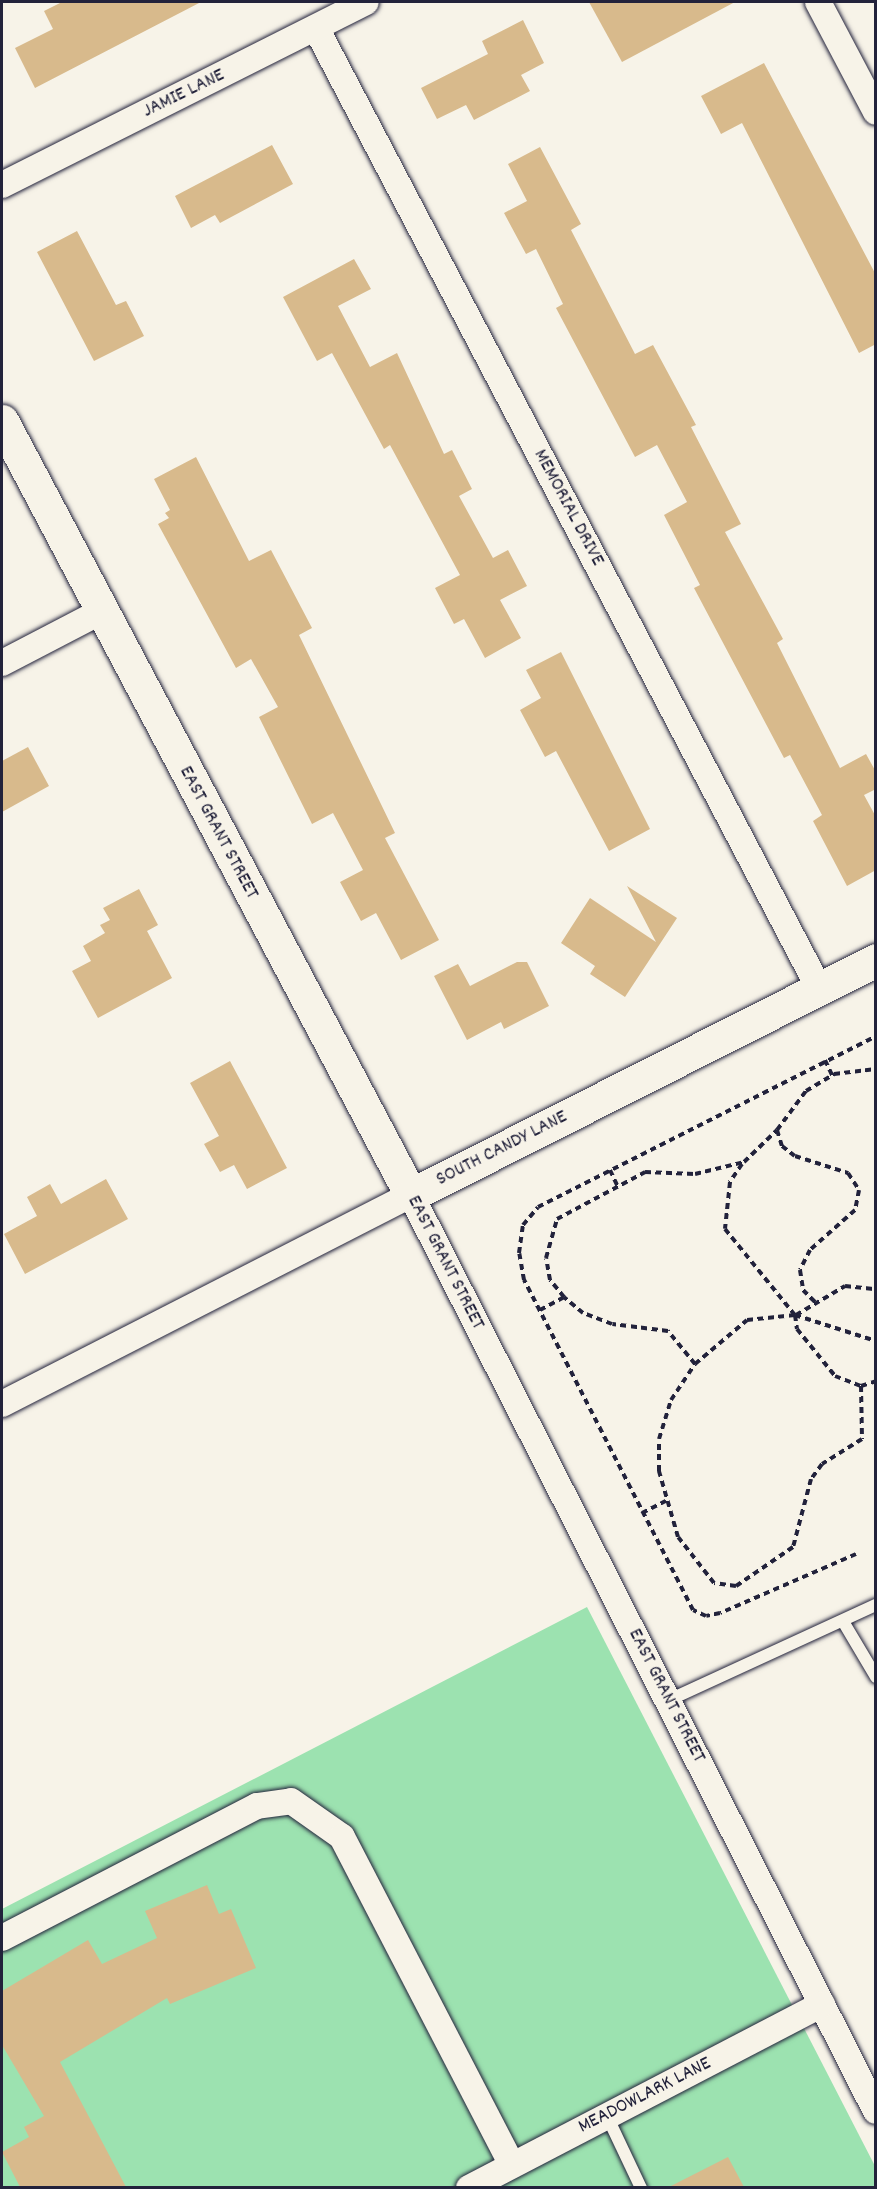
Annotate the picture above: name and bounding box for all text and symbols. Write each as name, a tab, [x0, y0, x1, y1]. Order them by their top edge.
street label: JAMIE LANE	[139, 64, 229, 124]
street label: MEMORIAL DRIVE	[527, 446, 609, 570]
street label: EAST GRANT STREET	[173, 762, 263, 904]
street label: SOUTH CANDY LANE	[433, 1106, 571, 1192]
street label: EAST GRANT STREET	[401, 1192, 489, 1334]
street label: EAST GRANT STREET	[622, 1625, 710, 1767]
street label: MEADOWLARK LANE	[575, 2052, 715, 2140]

